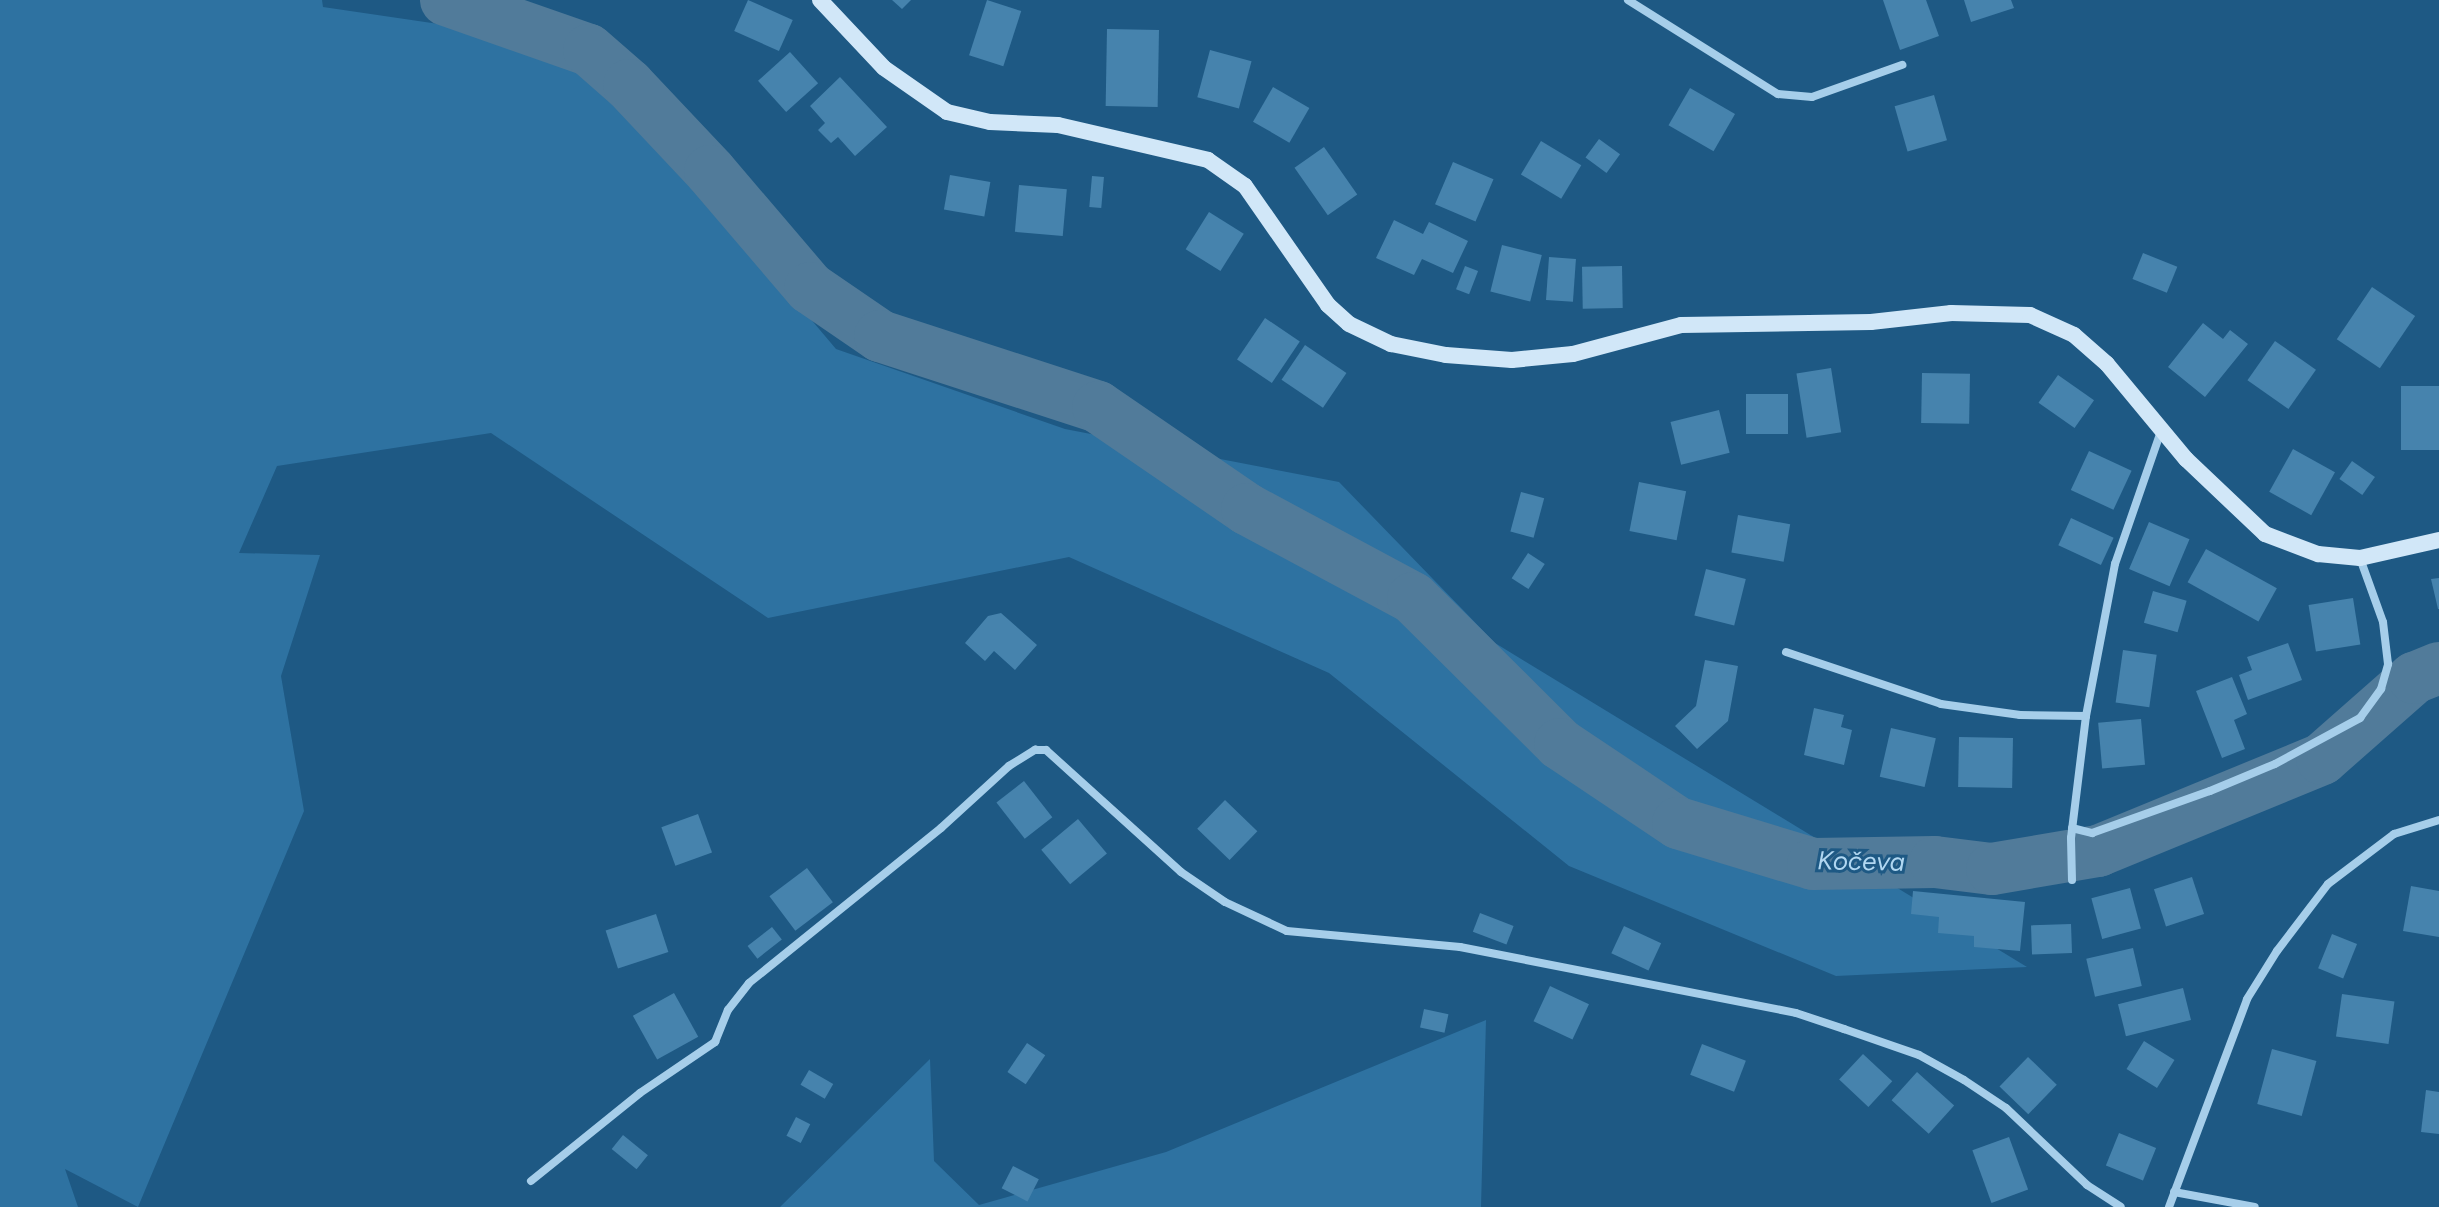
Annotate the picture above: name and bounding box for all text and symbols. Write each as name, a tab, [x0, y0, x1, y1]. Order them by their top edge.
water label: Kočeva	[1817, 846, 1905, 878]

